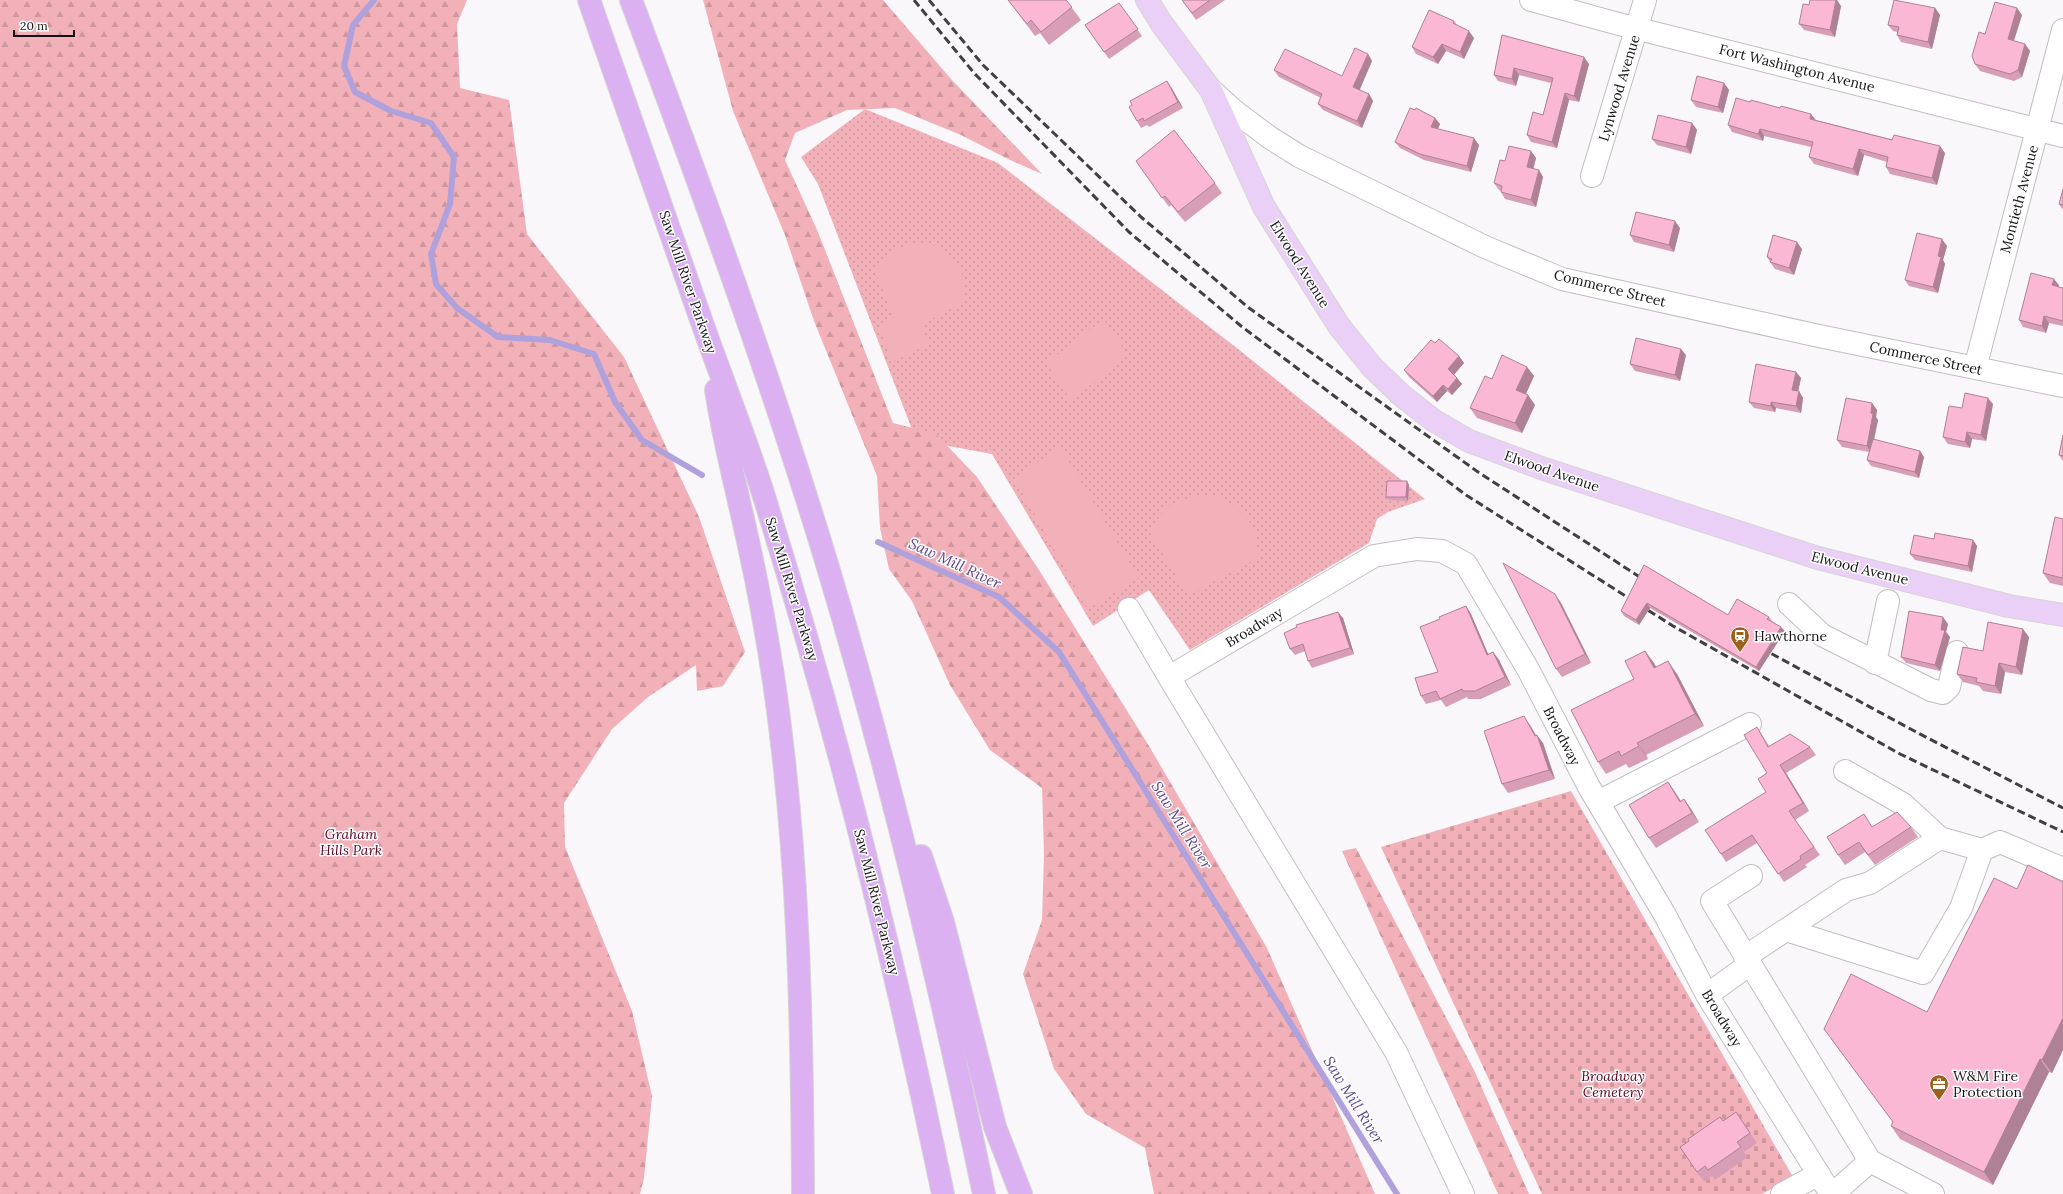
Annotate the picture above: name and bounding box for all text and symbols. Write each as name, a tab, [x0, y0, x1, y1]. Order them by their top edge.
scale bar	[14, 12, 74, 38]
text: 20 m	[20, 18, 48, 33]
street label: Lynwood Avenue	[1594, 32, 1644, 143]
street label: Fort Washington Avenue	[1717, 40, 1877, 96]
street label: Montieth Avenue	[1996, 143, 2042, 255]
street label: Saw Mill River Parkway	[655, 208, 721, 356]
street label: Elwood Avenue	[1266, 217, 1334, 311]
street label: Commerce Street	[1552, 265, 1668, 311]
street label: Commerce Street	[1868, 337, 1985, 379]
street label: Elwood Avenue	[1502, 446, 1602, 496]
street label: Saw Mill River Parkway	[762, 515, 823, 664]
water label: Saw Mill River	[906, 533, 1004, 593]
street label: Elwood Avenue	[1810, 547, 1911, 589]
street label: Broadway	[1222, 603, 1287, 651]
station icon: Hawthorne	[1729, 625, 1751, 653]
place label: Hawthorne	[1754, 627, 1828, 645]
street label: Broadway	[1539, 703, 1585, 769]
water label: Saw Mill River	[1148, 778, 1217, 872]
park label: Graham Hills Park	[320, 825, 382, 859]
street label: Saw Mill River Parkway	[850, 827, 904, 977]
street label: Broadway	[1698, 986, 1746, 1051]
water label: Saw Mill River	[1320, 1053, 1389, 1147]
park label: Broadway Cemetery	[1581, 1067, 1645, 1101]
place label: W&M Fire Protection	[1953, 1067, 2022, 1101]
office icon: W&M Fire Protection	[1928, 1073, 1950, 1101]

